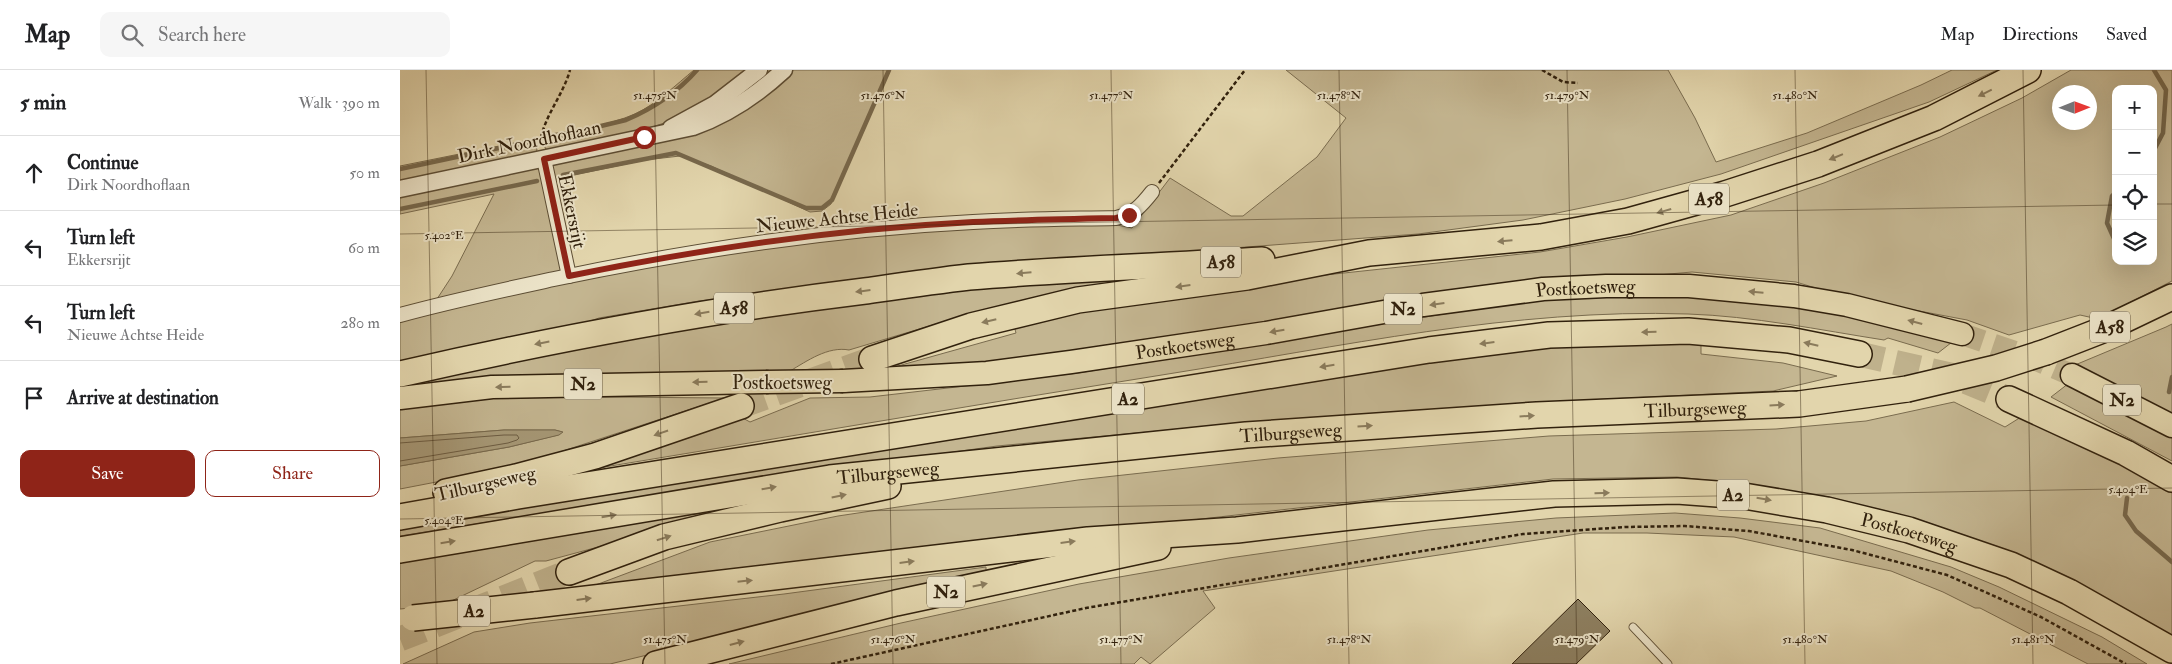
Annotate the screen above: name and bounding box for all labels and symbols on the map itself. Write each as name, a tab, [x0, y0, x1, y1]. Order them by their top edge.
north arrow	[2052, 85, 2097, 130]
text: 51.475°N	[633, 88, 677, 103]
text: 51.476°N	[861, 88, 906, 103]
text: 51.477°N	[1089, 88, 1133, 103]
text: 51.478°N	[1317, 88, 1361, 103]
text: 51.479°N	[1545, 88, 1590, 103]
text: 51.480°N	[1772, 88, 1818, 103]
one-way arrow	[1978, 89, 1992, 97]
street label: Dirk Noordhoflaan	[455, 115, 603, 169]
route start	[633, 126, 656, 149]
one-way arrow	[1828, 153, 1843, 161]
street label: Ekkersrijt	[552, 172, 592, 251]
road number: A58	[1689, 184, 1729, 214]
street label: Nieuwe Achtse Heide	[755, 198, 919, 238]
route end	[1118, 204, 1141, 227]
one-way arrow	[1657, 208, 1672, 216]
text: 5.402°E	[424, 228, 464, 243]
one-way arrow	[1496, 237, 1512, 245]
road number: A58	[1201, 246, 1241, 278]
one-way arrow	[1016, 269, 1032, 277]
street label: Postkoetsweg	[1534, 275, 1636, 303]
one-way arrow	[1175, 282, 1191, 290]
one-way arrow	[854, 287, 870, 295]
one-way arrow	[1747, 288, 1763, 296]
road number: A58	[714, 292, 754, 324]
road number: N2	[1384, 293, 1422, 324]
one-way arrow	[1429, 300, 1445, 308]
one-way arrow	[693, 310, 709, 318]
road number: A58	[2090, 312, 2130, 342]
one-way arrow	[982, 317, 997, 325]
one-way arrow	[1908, 318, 1923, 326]
street label: Postkoetsweg	[1134, 327, 1237, 365]
one-way arrow	[1268, 327, 1284, 335]
one-way arrow	[1641, 328, 1657, 336]
one-way arrow	[1479, 339, 1495, 347]
one-way arrow	[534, 340, 550, 348]
one-way arrow	[1803, 340, 1818, 348]
one-way arrow	[1318, 363, 1334, 371]
road number: N2	[564, 368, 602, 399]
street label: Postkoetsweg	[732, 371, 833, 395]
one-way arrow	[692, 379, 708, 387]
one-way arrow	[494, 383, 510, 391]
road number: A2	[1112, 384, 1144, 414]
road number: N2	[2103, 384, 2141, 416]
street label: Tilburgseweg	[1643, 395, 1747, 424]
one-way arrow	[1769, 400, 1785, 408]
one-way arrow	[1519, 411, 1535, 419]
street label: Tilburgseweg	[1239, 417, 1343, 448]
one-way arrow	[1357, 422, 1373, 430]
one-way arrow	[654, 430, 669, 437]
street label: Tilburgseweg	[836, 456, 941, 490]
street label: Tilburgseweg	[433, 461, 538, 507]
road number: A2	[1717, 480, 1749, 510]
text: 5.404°E	[2108, 482, 2148, 497]
one-way arrow	[761, 484, 777, 492]
one-way arrow	[1595, 488, 1611, 496]
one-way arrow	[832, 492, 848, 500]
one-way arrow	[1757, 496, 1773, 504]
street label: Postkoetsweg	[1858, 508, 1961, 559]
one-way arrow	[601, 511, 617, 519]
text: 5.404°E	[424, 513, 464, 528]
one-way arrow	[657, 533, 672, 541]
one-way arrow	[441, 538, 457, 546]
one-way arrow	[1060, 538, 1076, 546]
one-way arrow	[899, 558, 915, 566]
one-way arrow	[737, 577, 753, 585]
road number: N2	[927, 577, 965, 608]
one-way arrow	[973, 581, 988, 589]
one-way arrow	[576, 595, 592, 603]
road number: A2	[458, 596, 490, 626]
text: 51.475°N	[643, 632, 687, 647]
text: 51.476°N	[871, 632, 916, 647]
text: 51.477°N	[1099, 632, 1143, 647]
text: 51.478°N	[1327, 632, 1371, 647]
text: 51.479°N	[1555, 632, 1600, 647]
text: 51.480°N	[1782, 632, 1828, 647]
text: 51.481°N	[2011, 632, 2055, 647]
one-way arrow	[730, 639, 745, 647]

